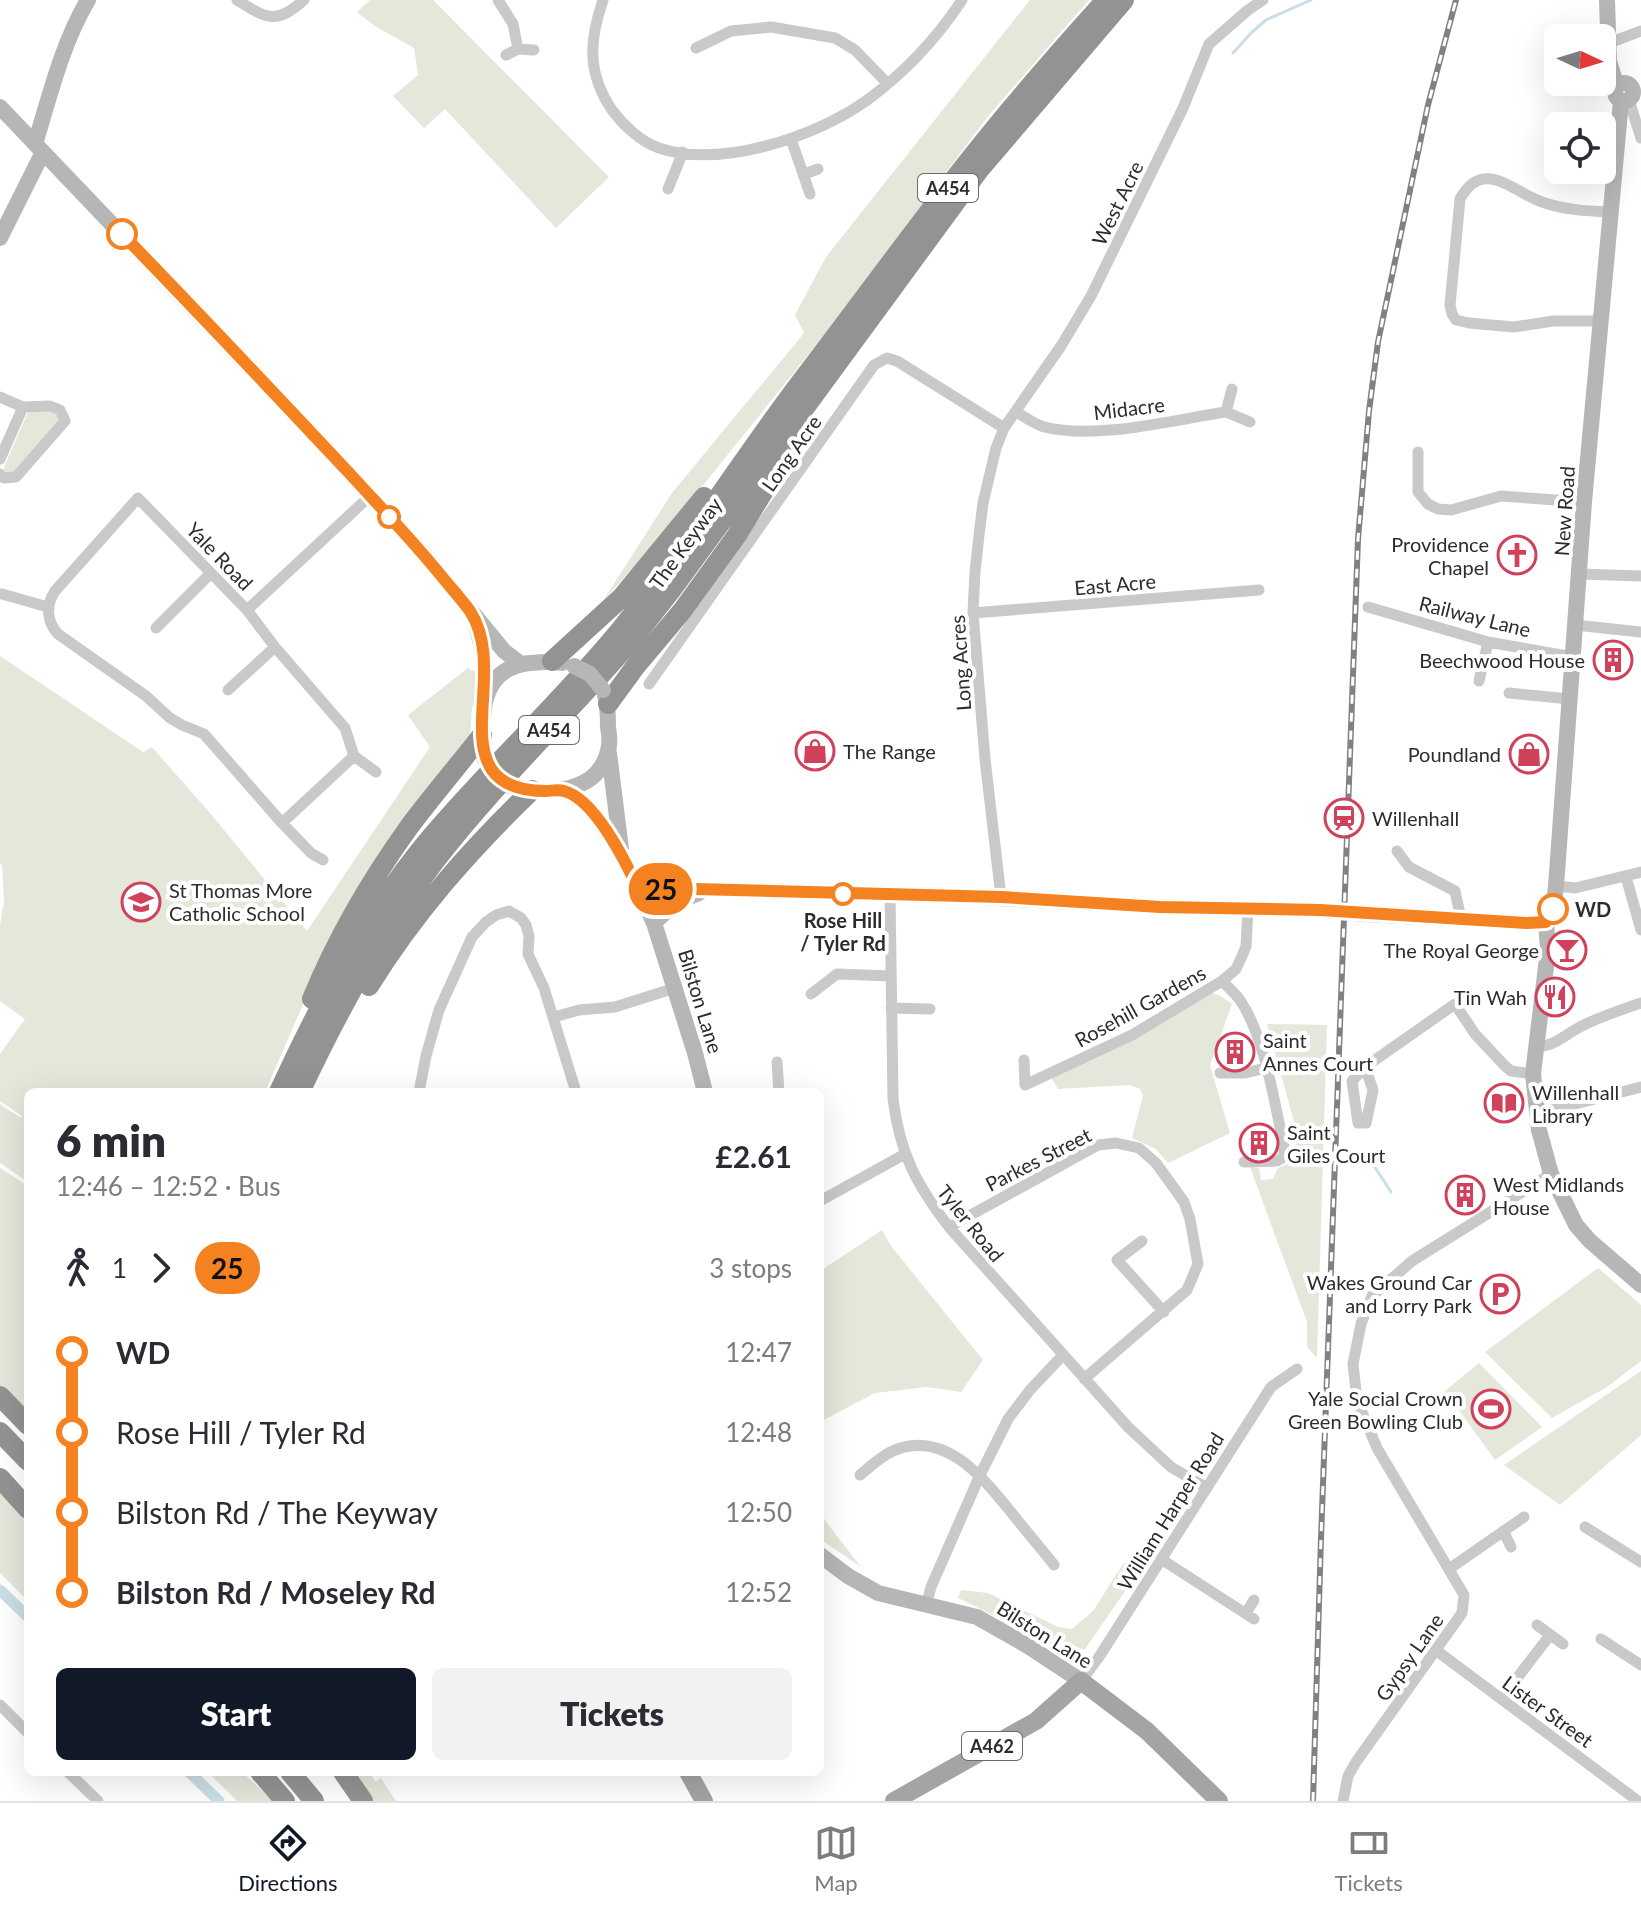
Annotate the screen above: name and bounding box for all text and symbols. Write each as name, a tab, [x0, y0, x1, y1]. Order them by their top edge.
north arrow	[1544, 24, 1616, 96]
map controls	[1544, 24, 1616, 184]
button: locate	[1544, 112, 1616, 184]
street label: West Acre	[1086, 157, 1148, 249]
road number: A454	[918, 174, 978, 202]
unlabelled marker	[107, 219, 137, 249]
street label: Midacre	[1092, 392, 1166, 424]
street label: Long Acre	[756, 410, 826, 496]
street label: New Road	[1549, 465, 1579, 557]
street label: The Keyway	[644, 492, 727, 593]
unlabelled marker	[378, 506, 400, 528]
street label: Yale Road	[182, 517, 258, 595]
place label: Providence Chapel	[1391, 532, 1489, 579]
church icon: Providence Chapel	[1496, 534, 1538, 576]
street label: East Acre	[1073, 568, 1157, 600]
street label: Railway Lane	[1417, 591, 1533, 641]
street label: Long Acres	[945, 614, 975, 712]
building icon: Beechwood House	[1592, 639, 1634, 681]
place label: Beechwood House	[1419, 648, 1585, 672]
road number: A454	[519, 716, 579, 744]
shop icon: The Range	[794, 730, 836, 772]
shop icon: Poundland	[1508, 733, 1550, 775]
place label: The Range	[843, 739, 936, 763]
place label: Poundland	[1408, 742, 1501, 766]
station icon: Willenhall	[1323, 797, 1365, 839]
place label: Willenhall	[1372, 806, 1459, 830]
line badge: 25	[625, 863, 697, 915]
text: 25	[645, 872, 677, 906]
place label: St Thomas More Catholic School	[169, 878, 312, 925]
school or university icon: St Thomas More Catholic School	[120, 881, 162, 923]
marker: Rose Hill / Tyler Rd	[832, 883, 854, 905]
marker: WD	[1538, 894, 1568, 924]
place label: WD	[1575, 897, 1611, 921]
place label: Rose Hill / Tyler Rd	[800, 908, 886, 955]
bar icon: The Royal George	[1546, 929, 1588, 971]
place label: The Royal George	[1383, 938, 1539, 962]
street label: Bilston Lane	[674, 946, 728, 1056]
street label: Rosehill Gardens	[1070, 960, 1210, 1052]
restaurant icon: Tin Wah	[1534, 976, 1576, 1018]
place label: Tin Wah	[1454, 985, 1527, 1009]
place label: Saint Annes Court	[1263, 1028, 1373, 1075]
building icon: Saint Annes Court	[1214, 1031, 1256, 1073]
place label: Willenhall Library	[1532, 1080, 1619, 1127]
library icon: Willenhall Library	[1483, 1082, 1525, 1124]
text: 6 min	[56, 1114, 166, 1166]
place label: Saint Giles Court	[1287, 1120, 1386, 1167]
street label: Parkes Street	[981, 1122, 1095, 1196]
building icon: Saint Giles Court	[1238, 1122, 1280, 1164]
text: £2.61	[715, 1138, 792, 1174]
text: 12:46 – 12:52 · Bus	[56, 1170, 280, 1202]
place label: West Midlands House	[1493, 1172, 1624, 1219]
building icon: West Midlands House	[1444, 1174, 1486, 1216]
street label: Tyler Road	[933, 1180, 1009, 1266]
icon: walk	[56, 1246, 100, 1290]
icon: forward	[139, 1246, 183, 1290]
text: 25	[211, 1251, 244, 1285]
text: 1	[112, 1252, 127, 1284]
text: 3 stops	[709, 1252, 792, 1284]
place label: Wakes Ground Car and Lorry Park	[1307, 1270, 1473, 1317]
parking icon: Wakes Ground Car and Lorry Park	[1479, 1273, 1521, 1315]
text: WD	[116, 1334, 170, 1370]
text: 12:47	[725, 1336, 792, 1368]
place label: Yale Social Crown Green Bowling Club	[1288, 1386, 1463, 1433]
sports icon: Yale Social Crown Green Bowling Club	[1470, 1388, 1512, 1430]
text: Rose Hill / Tyler Rd	[116, 1414, 366, 1450]
text: 12:48	[725, 1416, 792, 1448]
street label: William Harper Road	[1112, 1428, 1228, 1594]
text: Bilston Rd / The Keyway	[116, 1494, 438, 1530]
text: 12:50	[725, 1496, 792, 1528]
text: Bilston Rd / Moseley Rd	[116, 1574, 436, 1610]
text: 12:52	[725, 1576, 792, 1608]
street label: Bilston Lane	[993, 1595, 1097, 1673]
street label: Gypsy Lane	[1370, 1609, 1448, 1705]
button: Start	[56, 1668, 416, 1760]
button: Tickets	[432, 1668, 792, 1760]
street label: Lister Street	[1498, 1670, 1598, 1752]
road number: A462	[962, 1732, 1022, 1760]
tab: Directions	[238, 1821, 338, 1896]
tab: Map	[814, 1821, 858, 1896]
tab: Tickets	[1335, 1821, 1403, 1896]

